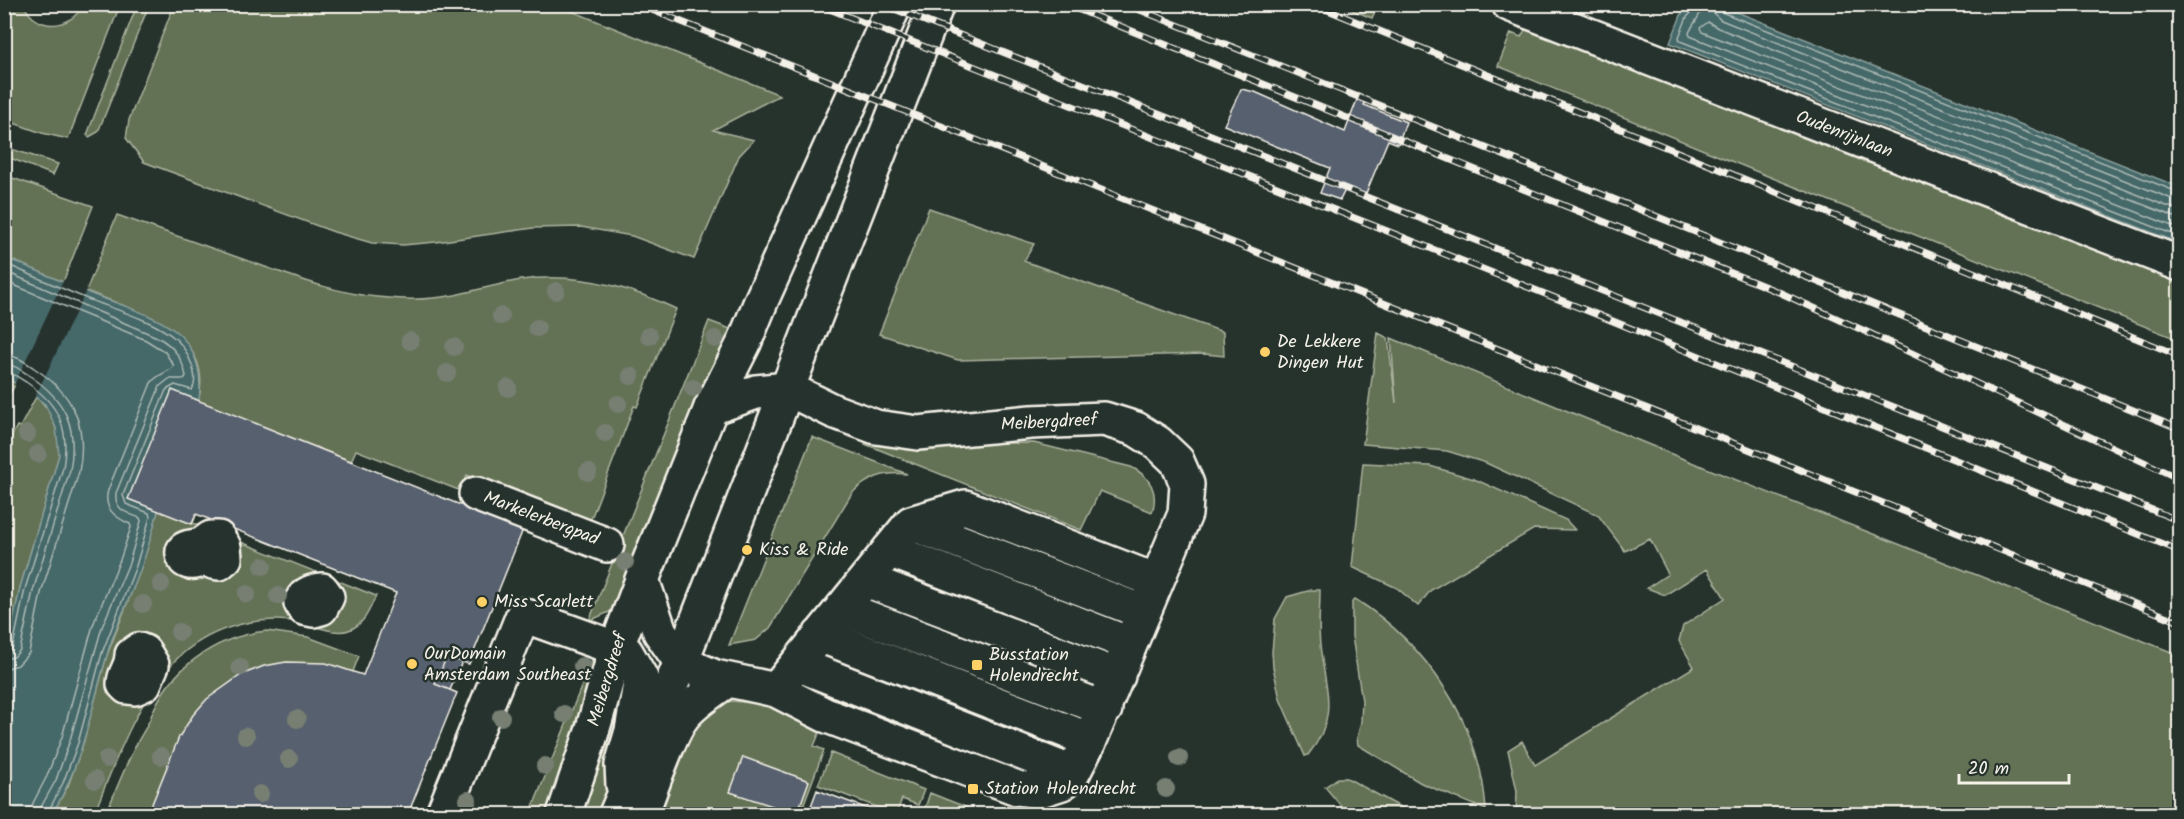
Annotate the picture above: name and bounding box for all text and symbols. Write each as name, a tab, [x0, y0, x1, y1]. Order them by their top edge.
street label: Oudenrijnlaan	[1791, 103, 1897, 167]
place label: De Lekkere Dingen Hut	[1277, 328, 1365, 378]
marker: De Lekkere Dingen Hut	[1258, 345, 1272, 359]
street label: Meibergdreef	[1000, 406, 1100, 440]
street label: Markelerbergpad	[479, 484, 604, 555]
place label: Kiss & Ride	[759, 536, 848, 565]
marker: Kiss & Ride	[740, 543, 754, 557]
place label: Miss Scarlett	[494, 588, 594, 617]
marker: Miss Scarlett	[475, 595, 489, 609]
street label: Meibergdreef	[580, 627, 637, 730]
place label: OurDomain Amsterdam Southeast	[424, 640, 592, 690]
place label: Busstation Holendrecht	[989, 641, 1080, 691]
marker: OurDomain Amsterdam Southeast	[405, 657, 419, 671]
marker: Busstation Holendrecht	[970, 658, 984, 672]
scale bar	[1959, 747, 2068, 785]
text: 20 m	[1968, 755, 2009, 784]
place label: Station Holendrecht	[985, 775, 1137, 804]
marker: Station Holendrecht	[966, 782, 980, 796]

